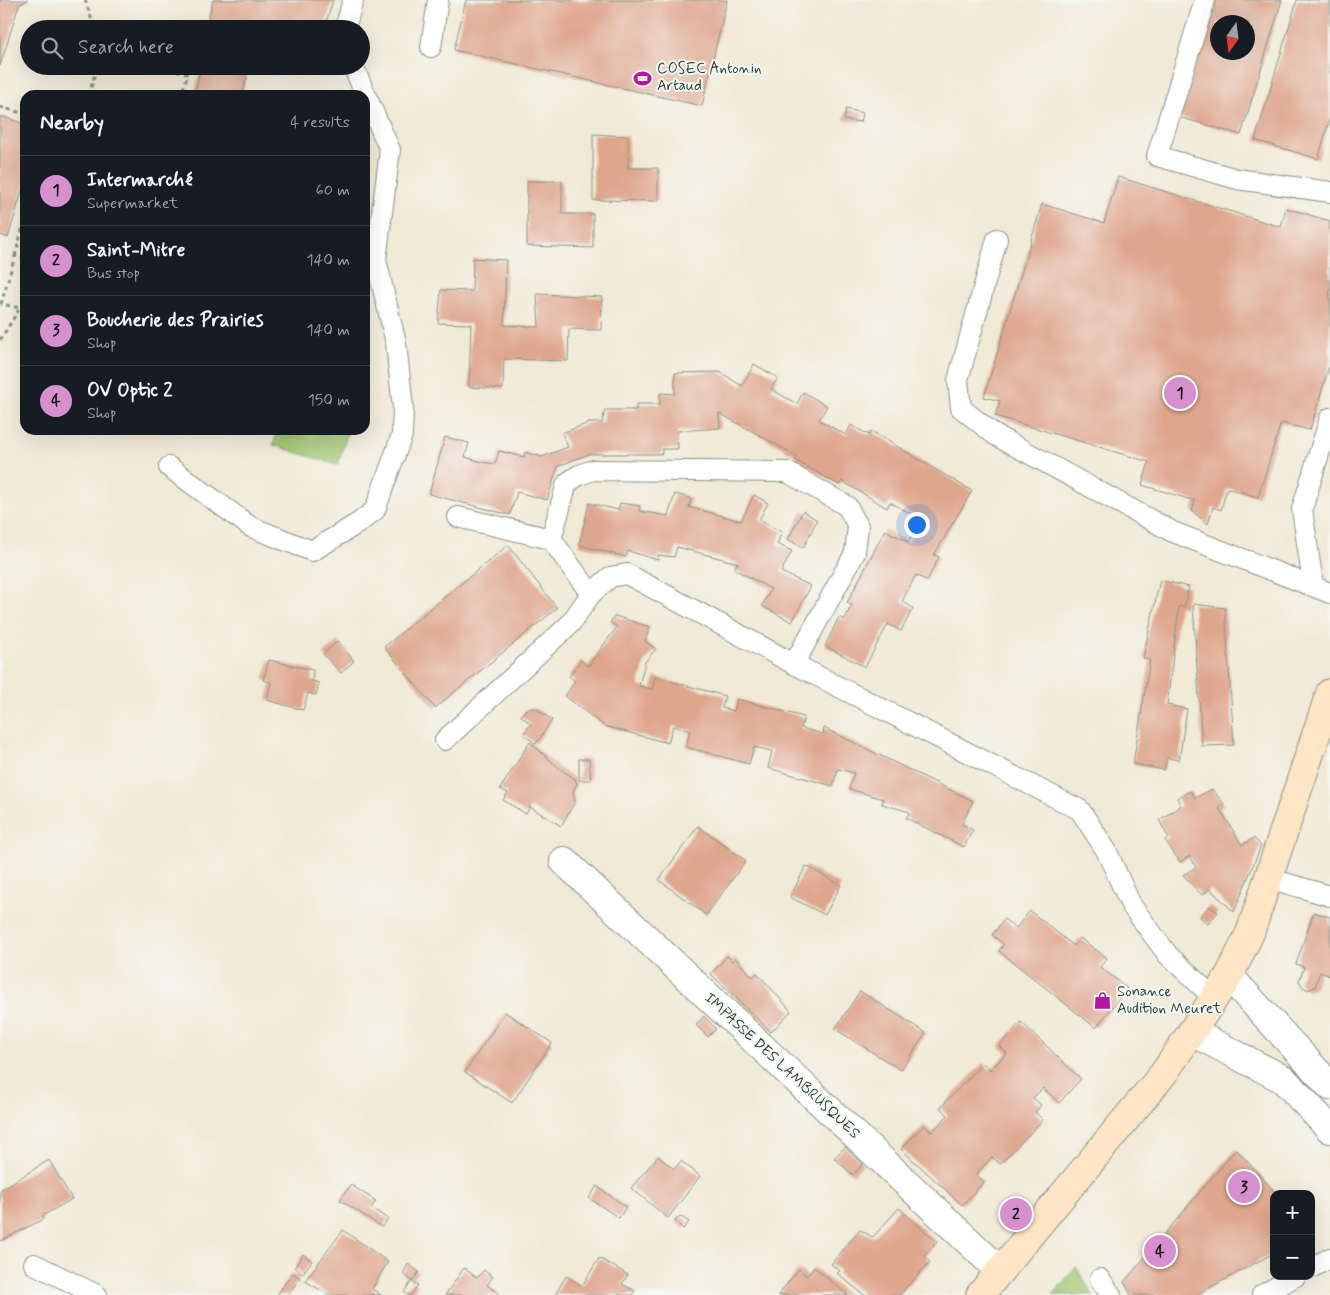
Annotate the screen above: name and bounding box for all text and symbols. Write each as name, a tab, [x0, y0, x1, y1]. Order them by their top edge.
north arrow	[1210, 15, 1255, 60]
search box	[20, 20, 370, 75]
icon: search	[38, 34, 66, 62]
text: Search here	[78, 35, 174, 60]
place label: COSEC Antonin Artaud	[657, 59, 761, 96]
sports icon: COSEC Antonin Artaud	[633, 68, 653, 88]
text: Nearby	[40, 109, 104, 137]
text: 4 results	[290, 112, 350, 133]
text: Intermarché	[87, 168, 193, 193]
text: 1	[52, 180, 60, 201]
text: 60 m	[316, 180, 350, 201]
text: Supermarket	[87, 193, 178, 214]
text: Saint-Mitre	[87, 238, 185, 263]
text: 2	[52, 250, 60, 271]
text: 140 m	[306, 250, 350, 271]
text: Bus stop	[87, 263, 140, 284]
text: Boucherie des Prairies	[87, 308, 263, 333]
text: 3	[52, 320, 60, 341]
text: 140 m	[306, 320, 350, 341]
text: Shop	[87, 333, 116, 354]
pin: 1	[1164, 374, 1196, 412]
text: OV Optic 2	[87, 378, 172, 403]
text: 4	[51, 390, 61, 411]
text: 150 m	[308, 390, 350, 411]
text: Shop	[87, 403, 116, 424]
your location	[904, 512, 930, 538]
place label: Sonance Audition Meuret	[1117, 982, 1222, 1019]
street label: IMPASSE DES LAMBRUSQUES	[700, 988, 864, 1144]
shop icon: Sonance Audition Meuret	[1093, 991, 1113, 1011]
pin: 3	[1228, 1168, 1260, 1206]
map controls	[1270, 1190, 1315, 1280]
button: +	[1270, 1190, 1315, 1235]
pin: 2	[1000, 1195, 1032, 1233]
pin: 4	[1144, 1232, 1176, 1270]
button: −	[1270, 1235, 1315, 1280]

